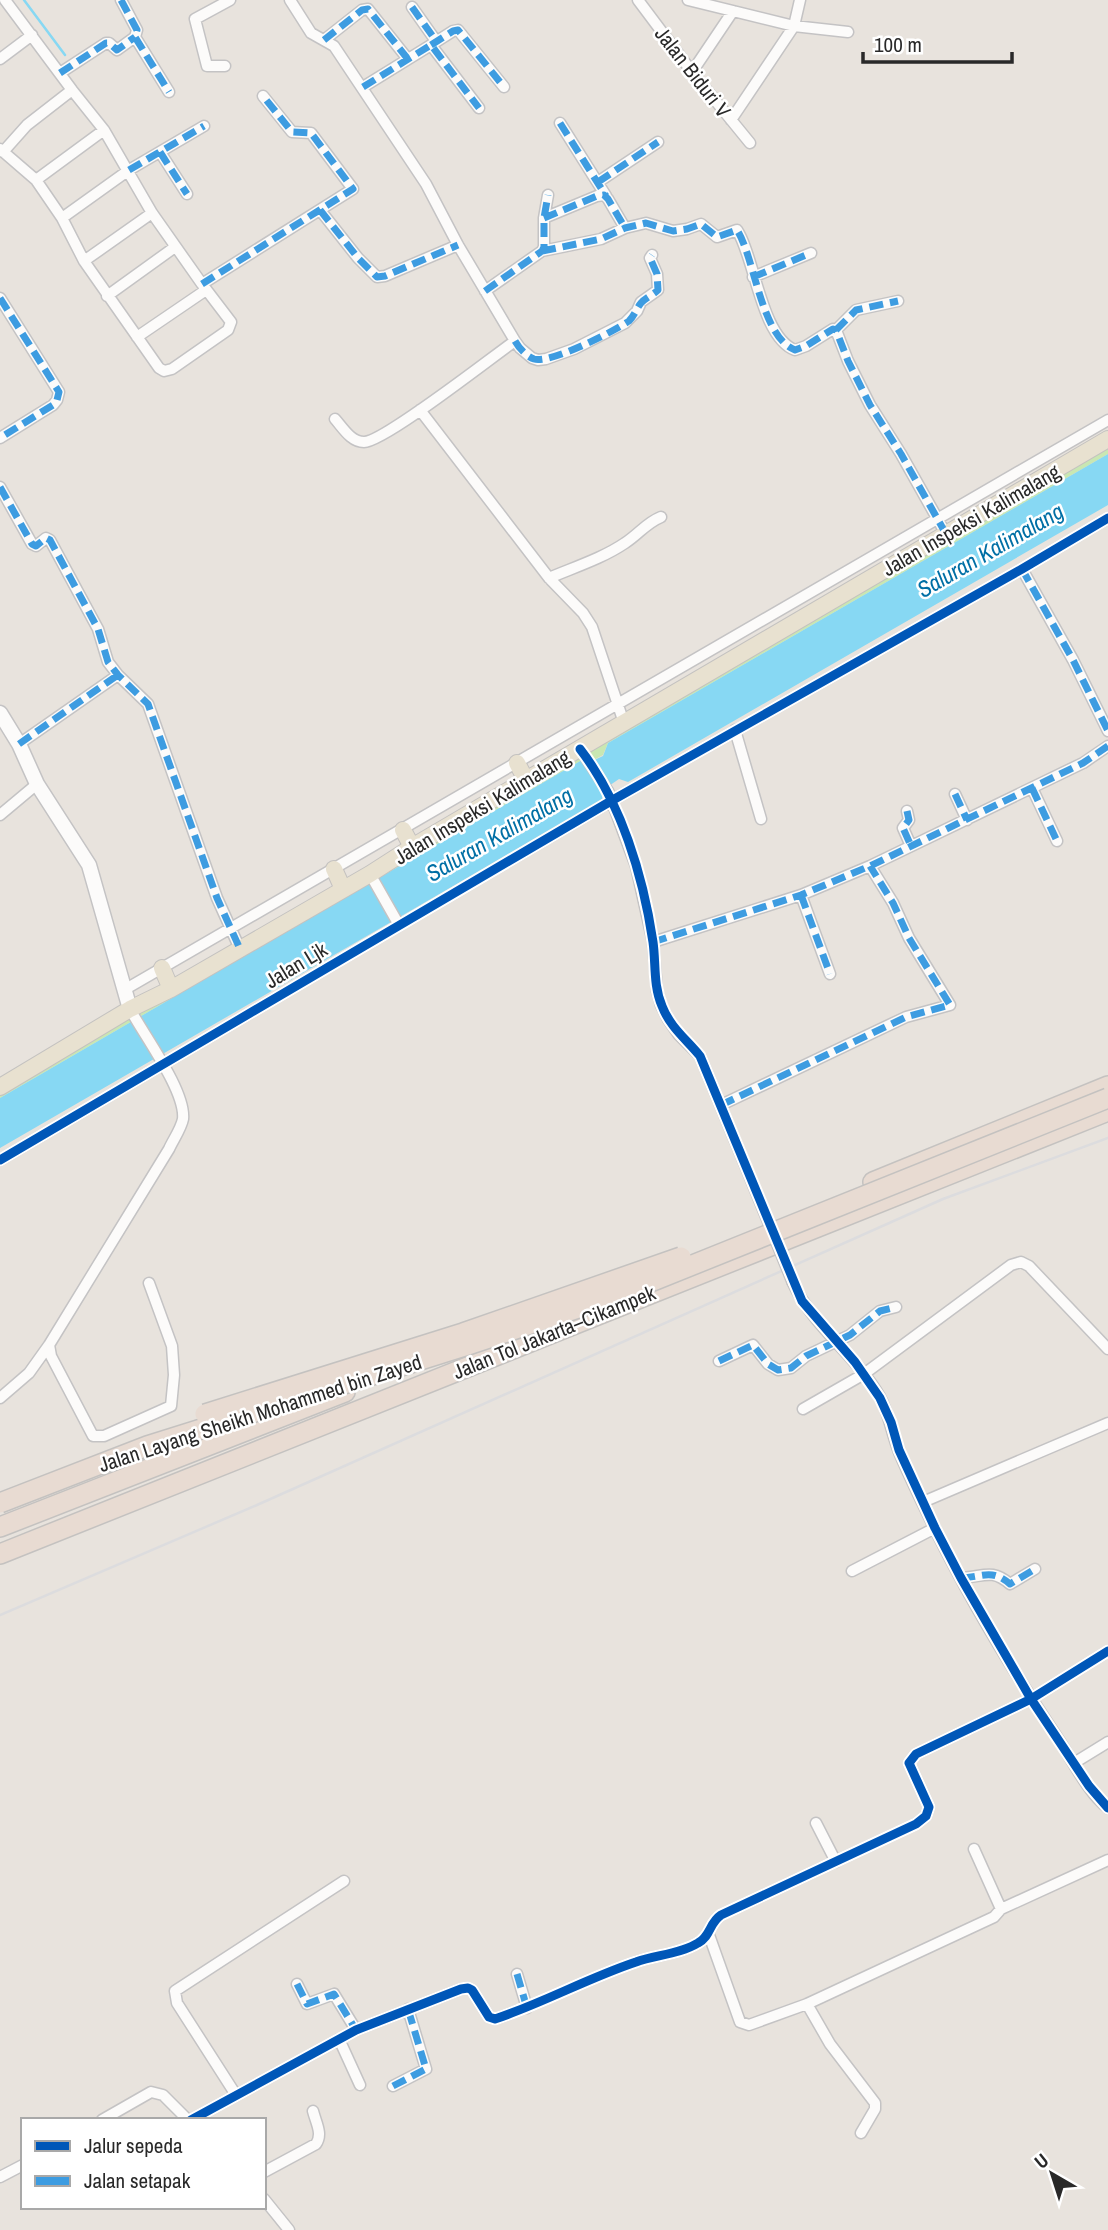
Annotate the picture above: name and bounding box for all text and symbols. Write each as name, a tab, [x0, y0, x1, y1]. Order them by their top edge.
street label: Jalan Biduri V	[648, 20, 738, 124]
scale bar	[863, 21, 1012, 65]
text: 100 m	[874, 30, 922, 59]
street label: Jalan Inspeksi Kalimalang	[877, 457, 1066, 583]
water label: Saluran Kalimalang	[911, 495, 1069, 605]
street label: Jalan Inspeksi Kalimalang	[388, 743, 576, 871]
water label: Saluran Kalimalang	[420, 779, 578, 889]
street label: Jalan Ljk	[259, 935, 333, 995]
street label: Jalan Tol Jakarta–Cikampek	[448, 1278, 660, 1386]
street label: Jalan Layang Sheikh Mohammed bin Zayed	[95, 1347, 425, 1479]
legend	[21, 2118, 266, 2209]
text: Jalur sepeda	[84, 2131, 183, 2160]
north arrow	[1017, 2139, 1087, 2209]
text: U	[1029, 2147, 1054, 2174]
text: Jalan setapak	[84, 2166, 191, 2195]

